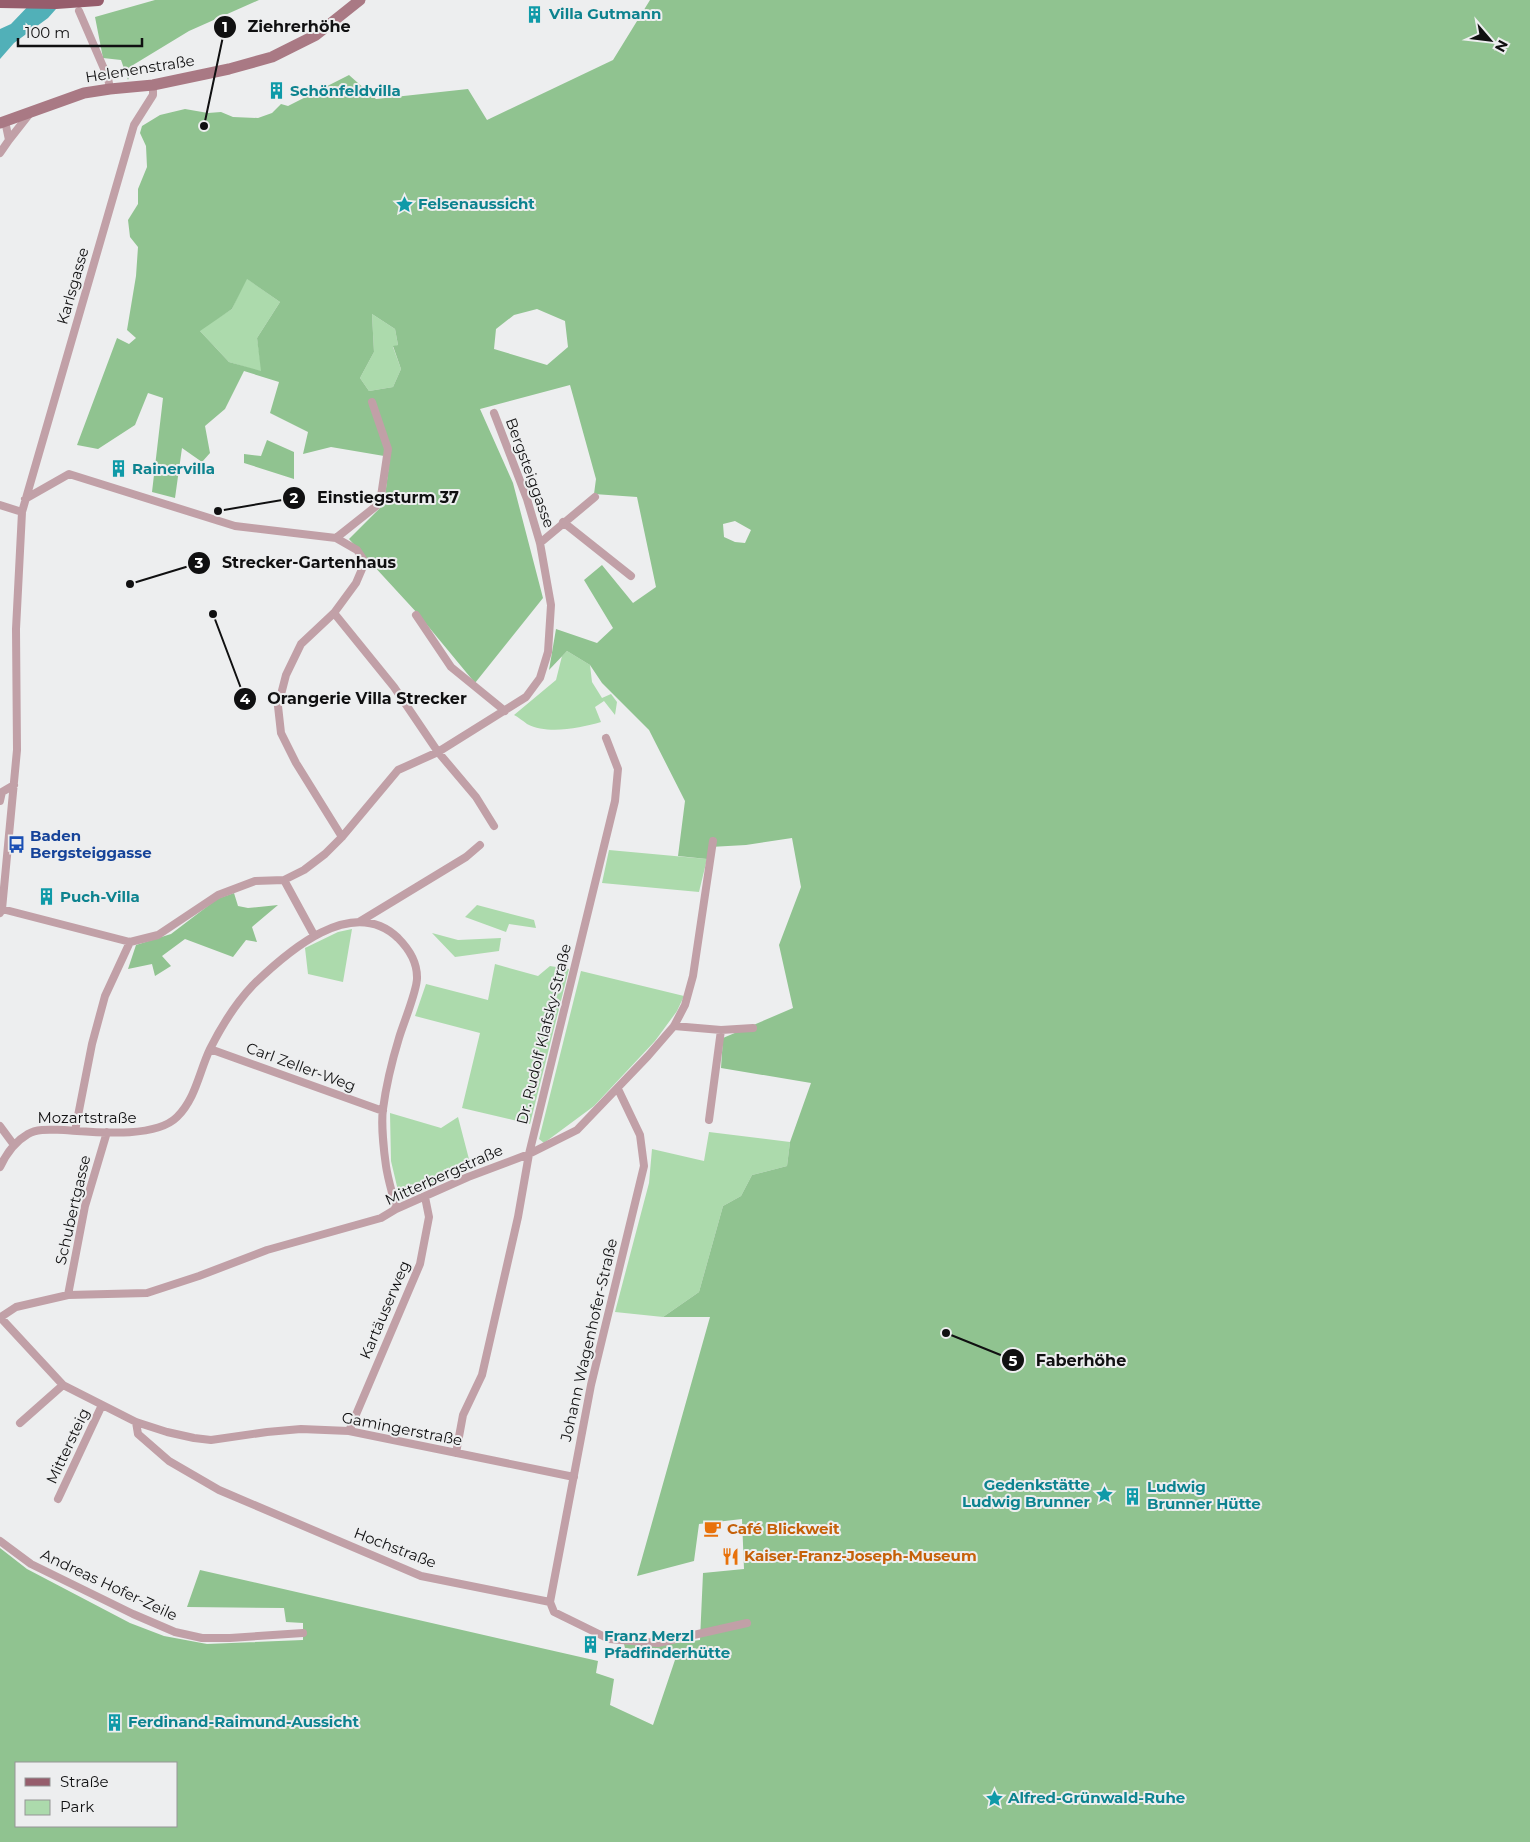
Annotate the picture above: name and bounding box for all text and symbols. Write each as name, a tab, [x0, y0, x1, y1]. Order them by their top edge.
building icon: Villa Gutmann	[525, 4, 545, 24]
place label: Villa Gutmann	[548, 4, 661, 23]
callout: Ziehrerhöhe	[212, 11, 360, 42]
scale bar	[18, 15, 141, 47]
north arrow	[1465, 15, 1515, 65]
text: 1	[222, 17, 228, 36]
text: Ziehrerhöhe	[247, 17, 351, 36]
text: 100 m	[25, 23, 70, 42]
text: N	[1491, 37, 1512, 55]
street label: Helenenstraße	[84, 50, 196, 87]
building icon: Schönfeldvilla	[266, 81, 286, 101]
place label: Schönfeldvilla	[290, 81, 401, 100]
place icon: Felsenaussicht	[394, 194, 414, 214]
place label: Felsenaussicht	[418, 194, 535, 213]
street label: Karlsgasse	[52, 245, 93, 327]
street label: Bergsteiggasse	[502, 415, 559, 530]
building icon: Rainervilla	[108, 459, 128, 479]
place label: Rainervilla	[132, 459, 215, 478]
callout: Einstiegsturm 37	[282, 482, 469, 513]
text: 2	[290, 488, 299, 507]
text: Einstiegsturm 37	[317, 488, 459, 507]
callout: Strecker-Gartenhaus	[187, 547, 406, 578]
text: 3	[194, 553, 204, 572]
text: Strecker-Gartenhaus	[222, 553, 397, 572]
callout: Orangerie Villa Strecker	[233, 683, 477, 714]
text: 4	[240, 689, 251, 708]
text: Orangerie Villa Strecker	[267, 689, 467, 708]
place label: Baden Bergsteiggasse	[30, 826, 152, 862]
bus stop icon: Baden Bergsteiggasse	[6, 835, 26, 855]
building icon: Puch-Villa	[36, 887, 56, 907]
place label: Puch-Villa	[60, 887, 140, 906]
street label: Dr. Rudolf Klafsky-Straße	[512, 942, 575, 1126]
street label: Carl Zeller-Weg	[244, 1038, 359, 1095]
street label: Mozartstraße	[37, 1108, 137, 1127]
street label: Mitterbergstraße	[382, 1140, 506, 1209]
street label: Schubertgasse	[51, 1153, 94, 1267]
street label: Johann Wagenhofer-Straße	[556, 1237, 621, 1444]
street label: Kartäuserweg	[355, 1258, 414, 1362]
callout: Faberhöhe	[1000, 1345, 1136, 1376]
text: 5	[1009, 1351, 1018, 1370]
text: Faberhöhe	[1036, 1351, 1126, 1370]
street label: Mittersteig	[42, 1405, 93, 1487]
street label: Gamingerstraße	[340, 1407, 464, 1450]
place label: Gedenkstätte Ludwig Brunner	[962, 1475, 1091, 1511]
place label: Ludwig Brunner Hütte	[1147, 1477, 1261, 1513]
place icon: Gedenkstätte Ludwig Brunner	[1094, 1484, 1114, 1504]
building icon: Ludwig Brunner Hütte	[1123, 1486, 1143, 1506]
cafe icon: Café Blickweit	[703, 1519, 723, 1539]
place label: Café Blickweit	[727, 1519, 840, 1538]
street label: Hochstraße	[351, 1523, 439, 1572]
street label: Andreas Hofer-Zeile	[38, 1545, 181, 1625]
restaurant icon: Kaiser-Franz-Joseph-Museum	[720, 1546, 740, 1566]
place label: Kaiser-Franz-Joseph-Museum	[744, 1546, 977, 1565]
place label: Franz Merzl Pfadfinderhütte	[604, 1626, 730, 1662]
building icon: Franz Merzl Pfadfinderhütte	[580, 1635, 600, 1655]
building icon: Ferdinand-Raimund-Aussicht	[104, 1712, 124, 1732]
place label: Ferdinand-Raimund-Aussicht	[128, 1712, 360, 1731]
legend	[15, 1762, 178, 1827]
text: Straße	[60, 1772, 109, 1791]
place icon: Alfred-Grünwald-Ruhe	[984, 1788, 1004, 1808]
place label: Alfred-Grünwald-Ruhe	[1007, 1788, 1185, 1807]
text: Park	[60, 1797, 94, 1816]

